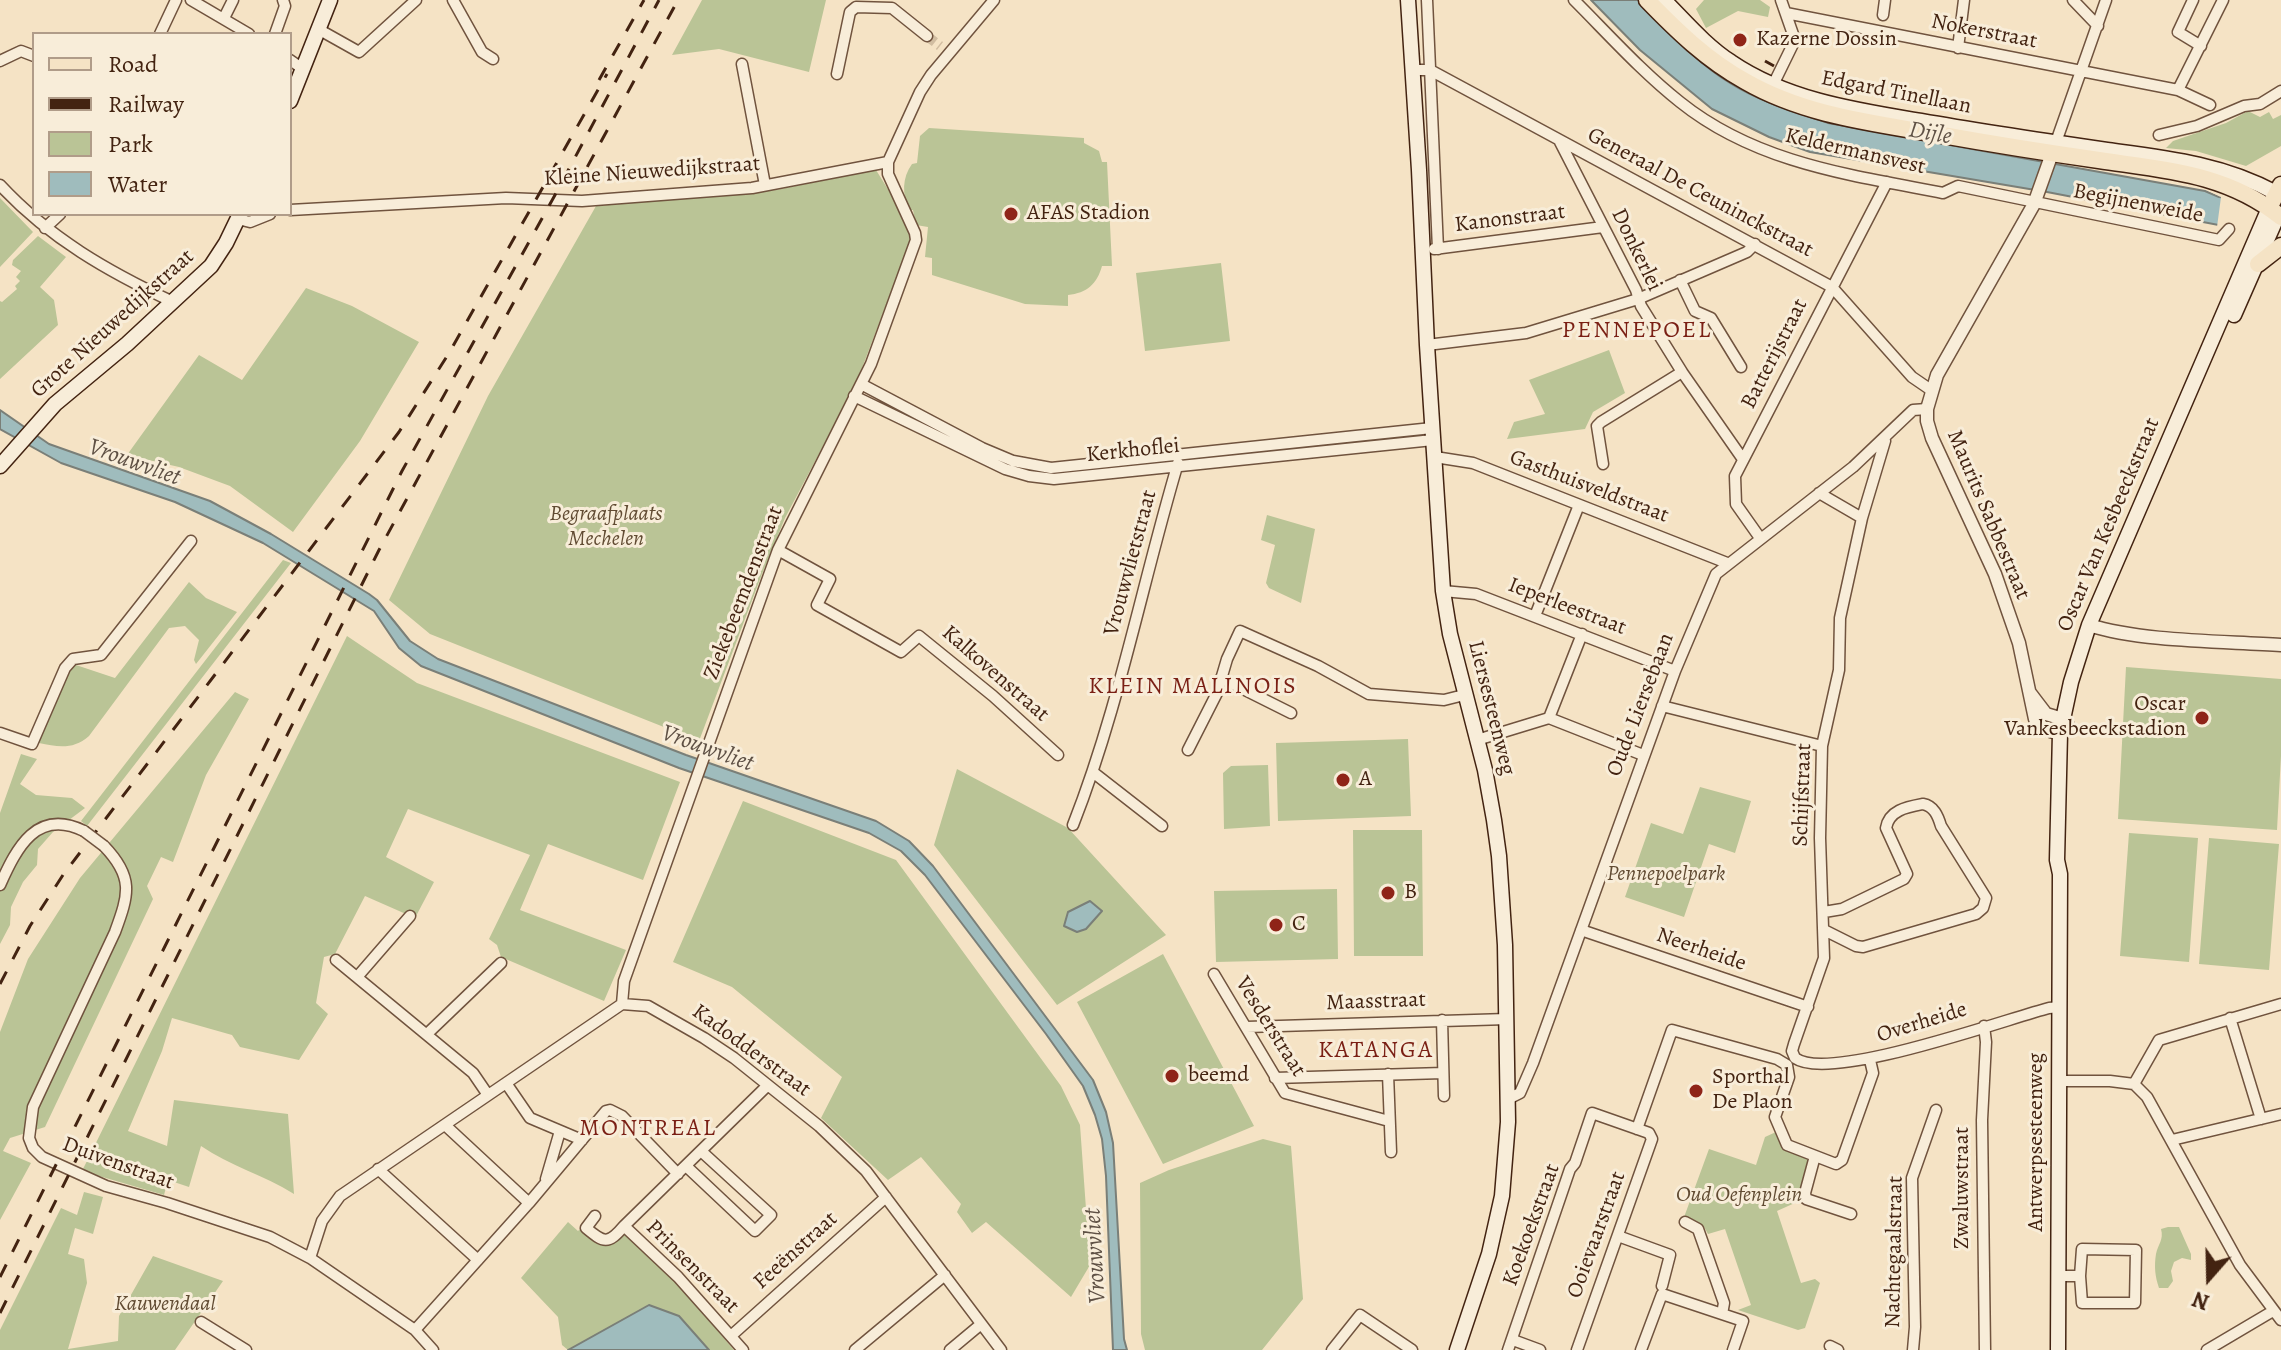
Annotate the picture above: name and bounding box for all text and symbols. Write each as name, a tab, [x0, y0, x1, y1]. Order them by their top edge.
street label: Nokerstraat	[1929, 9, 2039, 55]
place label: Kazerne Dossin	[1756, 27, 1897, 53]
marker: Kazerne Dossin	[1731, 31, 1749, 49]
legend	[32, 32, 292, 216]
text: Road	[108, 48, 158, 80]
street label: Edgard Tinellaan	[1819, 66, 1973, 120]
text: Railway	[108, 88, 184, 120]
water label: Dijle	[1906, 116, 1954, 152]
street label: Generaal De Ceuninckstraat	[1583, 122, 1817, 264]
street label: Keldermansvest	[1782, 123, 1928, 181]
text: Park	[108, 128, 153, 160]
street label: Kleine Nieuwedijkstraat	[543, 151, 761, 193]
text: Water	[108, 168, 168, 200]
street label: Begijnenweide	[2071, 178, 2205, 230]
street label: Kanonstraat	[1453, 199, 1567, 239]
place label: AFAS Stadion	[1027, 201, 1150, 227]
street label: Donkerlei	[1605, 204, 1667, 296]
marker: AFAS Stadion	[1002, 205, 1020, 223]
street label: Grote Nieuwedijkstraat	[26, 244, 200, 404]
street label: Batterijstraat	[1736, 295, 1814, 413]
district label: PENNEPOEL	[1562, 317, 1712, 345]
street label: Oscar Van Kesbeeckstraat	[2052, 414, 2166, 636]
street label: Maurits Sabbestraat	[1940, 426, 2036, 604]
water label: Vrouwvliet	[84, 433, 184, 493]
street label: Kerkhoflei	[1085, 433, 1181, 469]
street label: Gasthuisveldstraat	[1506, 445, 1672, 529]
street label: Vrouwvlietstraat	[1099, 487, 1163, 639]
park label: Begraafplaats Mechelen	[550, 502, 662, 554]
street label: Ziekebeemdenstraat	[699, 502, 789, 684]
street label: Ieperleestraat	[1504, 572, 1630, 642]
street label: Kalkovenstraat	[936, 620, 1054, 728]
street label: Oude Liersebaan	[1602, 630, 1680, 780]
street label: Liersesteenweg	[1462, 638, 1520, 778]
district label: KLEIN MALINOIS	[1088, 673, 1298, 701]
place label: Oscar Vankesbeeckstadion	[2004, 692, 2186, 744]
marker: Oscar Vankesbeeckstadion	[2193, 709, 2211, 727]
water label: Vrouwvliet	[657, 719, 757, 779]
street label: Schijfstraat	[1788, 743, 1818, 847]
place label: A	[1359, 767, 1372, 793]
marker: A	[1334, 771, 1352, 789]
park label: Pennepoelpark	[1607, 862, 1725, 888]
place label: B	[1404, 880, 1417, 906]
marker: B	[1379, 884, 1397, 902]
place label: C	[1292, 912, 1306, 938]
marker: C	[1267, 916, 1285, 934]
street label: Neerheide	[1653, 922, 1749, 978]
street label: Vesderstraat	[1229, 972, 1311, 1082]
street label: Maasstraat	[1326, 987, 1426, 1017]
street label: Overheide	[1874, 997, 1970, 1049]
street label: Kadodderstraat	[686, 999, 816, 1103]
district label: KATANGA	[1318, 1037, 1434, 1065]
street label: Antwerpsesteenweg	[2024, 1053, 2050, 1231]
place label: beemd	[1188, 1063, 1249, 1089]
place label: Sporthal De Plaon	[1712, 1065, 1792, 1116]
marker: beemd	[1163, 1067, 1181, 1085]
marker: Sporthal De Plaon	[1687, 1082, 1705, 1100]
district label: MONTREAL	[579, 1115, 717, 1143]
street label: Zwaluwstraat	[1950, 1127, 1976, 1249]
street label: Duivenstraat	[59, 1132, 177, 1196]
street label: Koekoekstraat	[1498, 1160, 1566, 1290]
street label: Ooievaarstraat	[1562, 1168, 1632, 1302]
street label: Nachtegaalstraat	[1880, 1176, 1910, 1328]
park label: Oud Oefenplein	[1676, 1183, 1802, 1209]
street label: Feeënstraat	[749, 1206, 843, 1296]
water label: Vrouwvliet	[1079, 1208, 1113, 1304]
street label: Prinsenstraat	[640, 1215, 744, 1319]
north arrow	[2169, 1238, 2249, 1318]
text: N	[2188, 1284, 2213, 1317]
park label: Kauwendaal	[114, 1292, 216, 1318]

